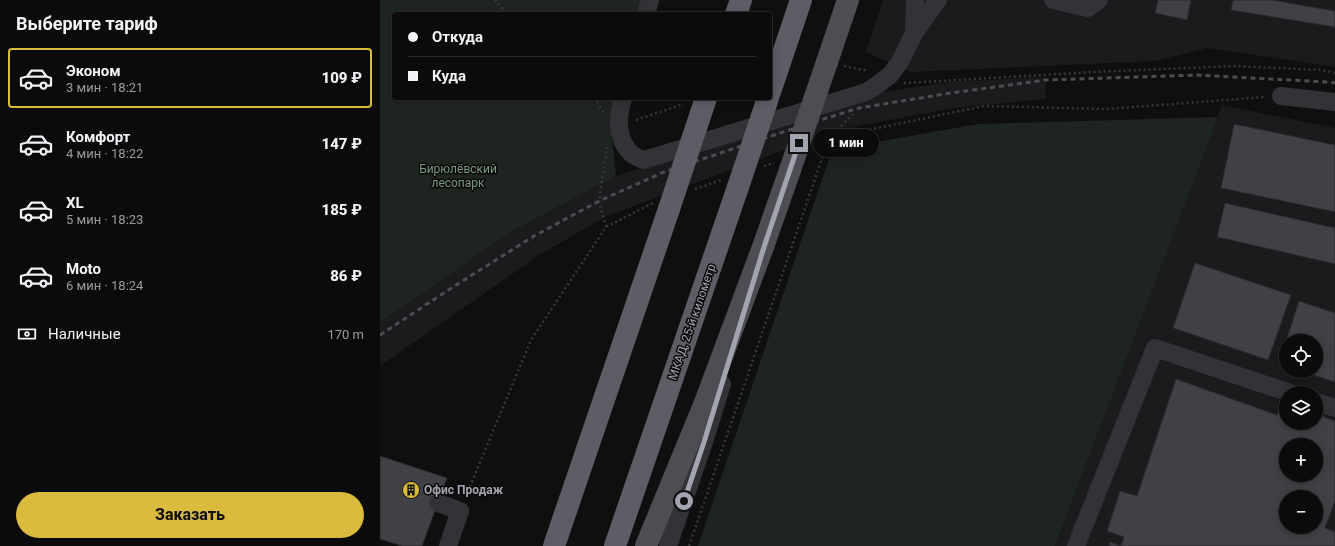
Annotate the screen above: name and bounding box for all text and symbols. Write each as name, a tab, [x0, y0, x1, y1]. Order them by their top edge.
text: Выберите тариф	[16, 13, 158, 34]
text: Откуда	[432, 28, 483, 46]
icon: car	[18, 60, 54, 96]
text: Эконом	[66, 62, 121, 80]
text: Куда	[432, 67, 466, 85]
text: 109 ₽	[322, 69, 362, 87]
text: 3 мин · 18:21	[66, 80, 143, 95]
icon: car	[18, 126, 54, 162]
text: Комфорт	[66, 128, 130, 146]
callout: 1 мин	[813, 129, 879, 157]
route end	[790, 134, 808, 152]
text: 147 ₽	[322, 135, 362, 153]
text: 1 мин	[828, 135, 864, 150]
text: 4 мин · 18:22	[66, 146, 143, 161]
park label: Бирюлёвский лесопарк	[419, 162, 497, 190]
icon: car	[18, 192, 54, 228]
text: XL	[66, 194, 84, 212]
text: 185 ₽	[322, 201, 362, 219]
text: 5 мин · 18:23	[66, 212, 143, 227]
icon: car	[18, 258, 54, 294]
text: Moto	[66, 260, 101, 278]
street label: МКАД, 25-й километр	[666, 262, 719, 382]
text: 86 ₽	[330, 267, 362, 285]
text: 6 мин · 18:24	[66, 278, 143, 293]
icon: cash	[16, 323, 38, 345]
text: Наличные	[48, 325, 121, 343]
text: 170 m	[327, 327, 364, 342]
map controls	[1279, 334, 1323, 534]
button: locate	[1279, 334, 1323, 378]
button: layers	[1279, 386, 1323, 430]
button: +	[1279, 438, 1323, 482]
building icon: Офис Продаж	[401, 480, 421, 500]
place label: Офис Продаж	[424, 483, 504, 497]
button: −	[1279, 490, 1323, 534]
button: Заказать	[16, 492, 364, 538]
route start	[675, 492, 693, 510]

